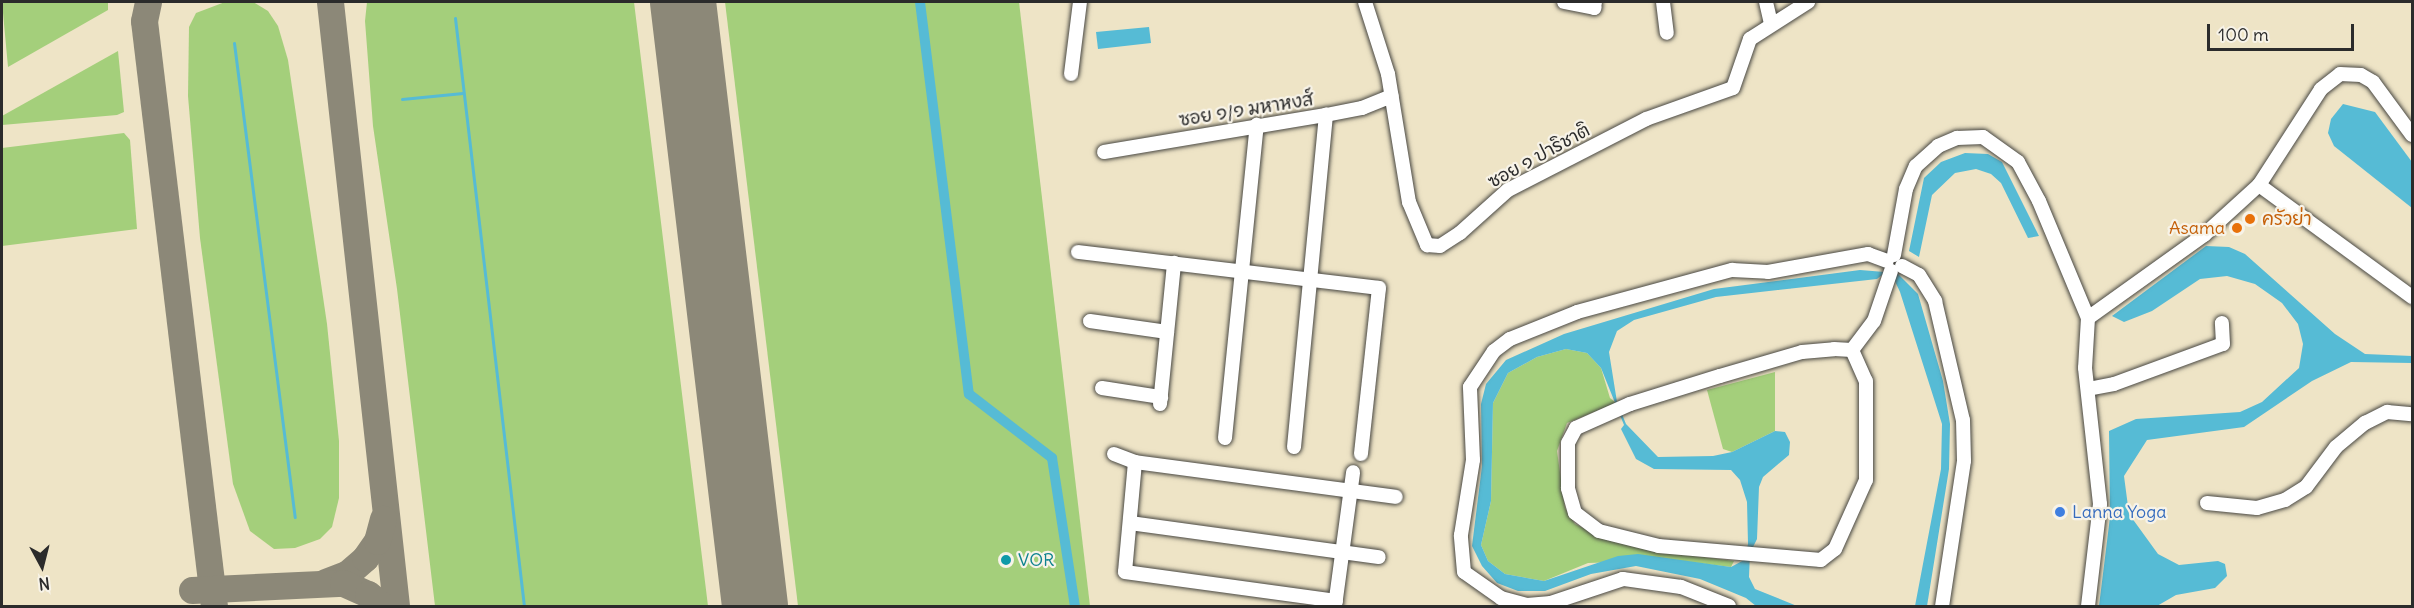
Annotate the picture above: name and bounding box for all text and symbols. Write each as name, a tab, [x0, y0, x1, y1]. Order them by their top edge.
scale bar	[2210, 12, 2357, 50]
text: 100 m	[2218, 23, 2269, 46]
street label: ซอย ๑/๑ มหาหงส์	[1177, 89, 1315, 131]
street label: ซอย ๑ ปาริชาติ	[1484, 119, 1594, 193]
place label: ครัวย่า	[2262, 208, 2312, 230]
marker: ครัวย่า	[2243, 212, 2257, 226]
place label: Asama	[2169, 217, 2225, 239]
marker: Asama	[2230, 221, 2244, 235]
place label: Lanna Yoga	[2072, 501, 2167, 523]
marker: Lanna Yoga	[2053, 505, 2067, 519]
north arrow	[12, 536, 72, 596]
place label: VOR	[1018, 549, 1055, 571]
marker: VOR	[999, 553, 1013, 567]
text: N	[37, 573, 51, 594]

